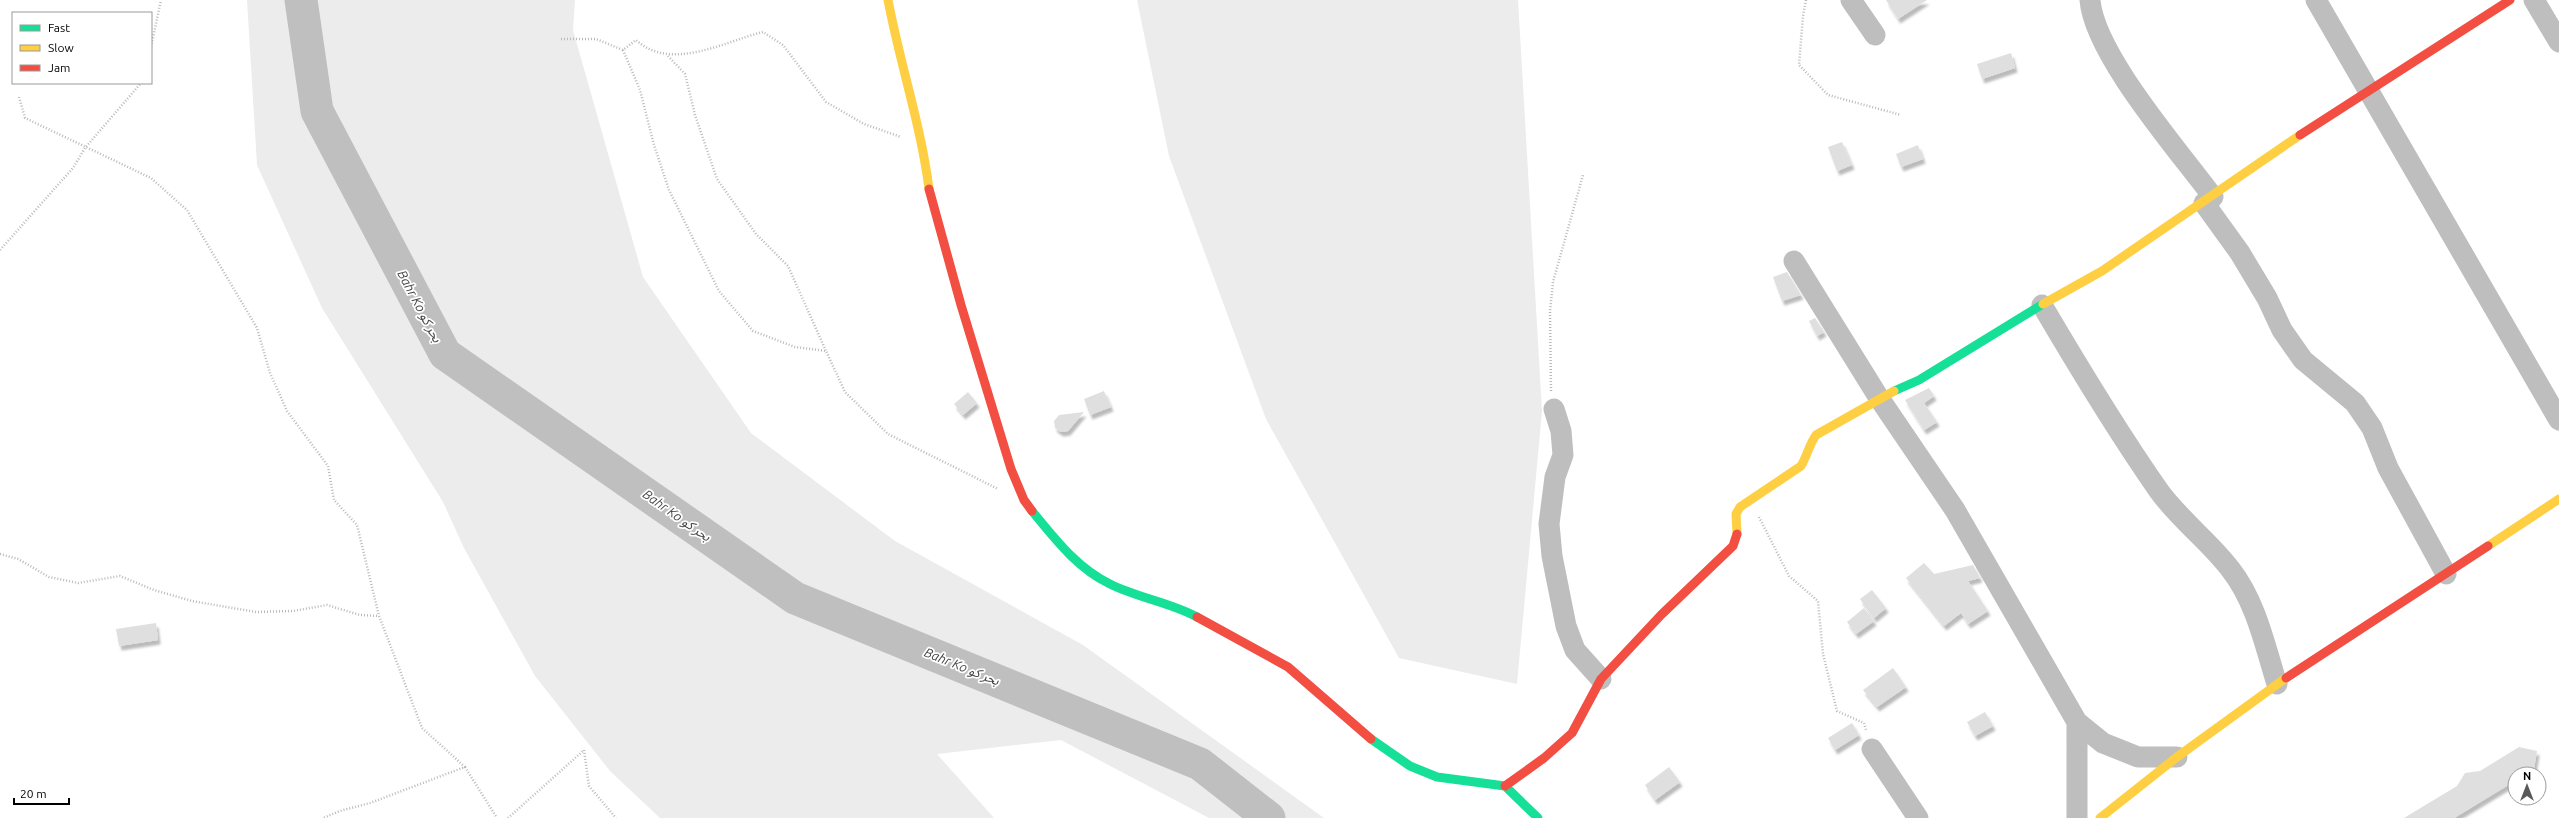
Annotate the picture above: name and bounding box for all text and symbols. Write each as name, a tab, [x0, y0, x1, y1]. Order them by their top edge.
legend	[12, 12, 152, 84]
text: Fast	[48, 21, 70, 34]
text: Slow	[48, 41, 74, 54]
text: Jam	[48, 61, 70, 74]
water label: Bahr Ko بحر كو	[393, 268, 445, 346]
water label: Bahr Ko بحر كو	[639, 487, 714, 545]
water label: Bahr Ko بحر كو	[922, 645, 1002, 689]
north arrow	[2507, 766, 2547, 806]
text: N	[2523, 770, 2531, 782]
scale bar	[14, 780, 69, 806]
text: 20 m	[20, 787, 47, 800]

